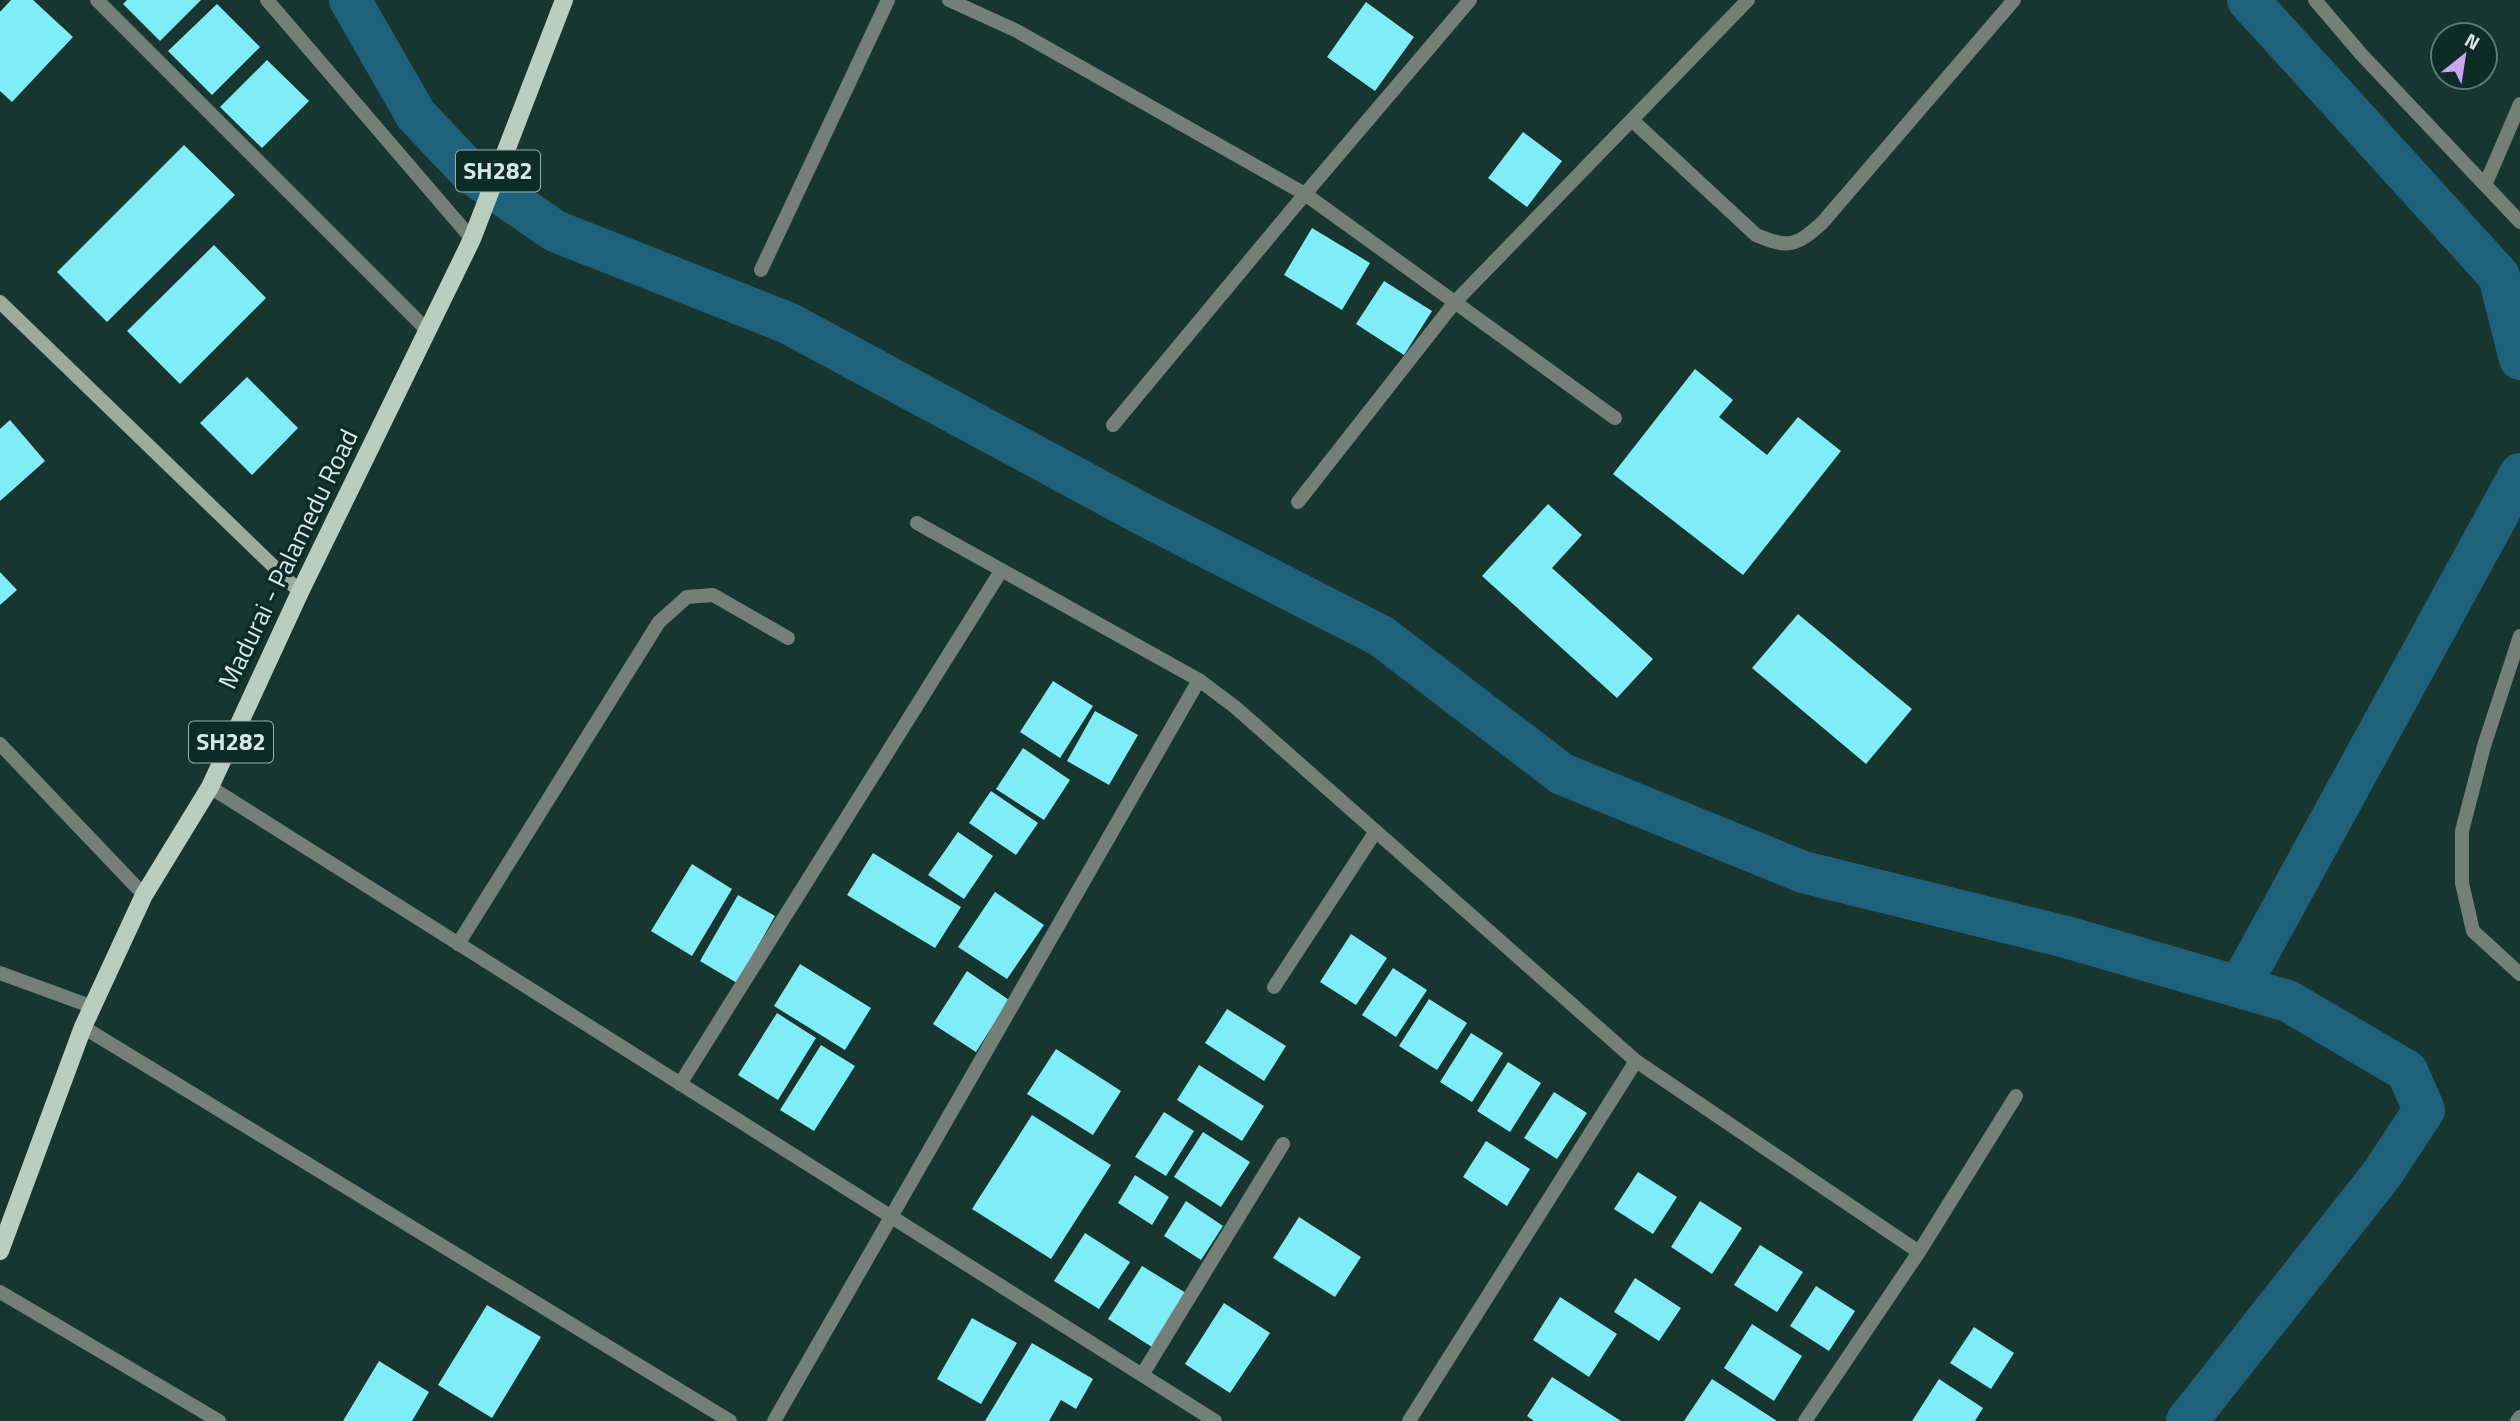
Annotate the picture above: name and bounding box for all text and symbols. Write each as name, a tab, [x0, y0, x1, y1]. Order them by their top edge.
north arrow	[2429, 21, 2499, 91]
text: N	[2460, 25, 2486, 57]
road number: SH282	[456, 150, 540, 191]
street label: Madurai - Palamedu Road	[208, 422, 367, 695]
road number: SH282	[189, 722, 273, 762]

